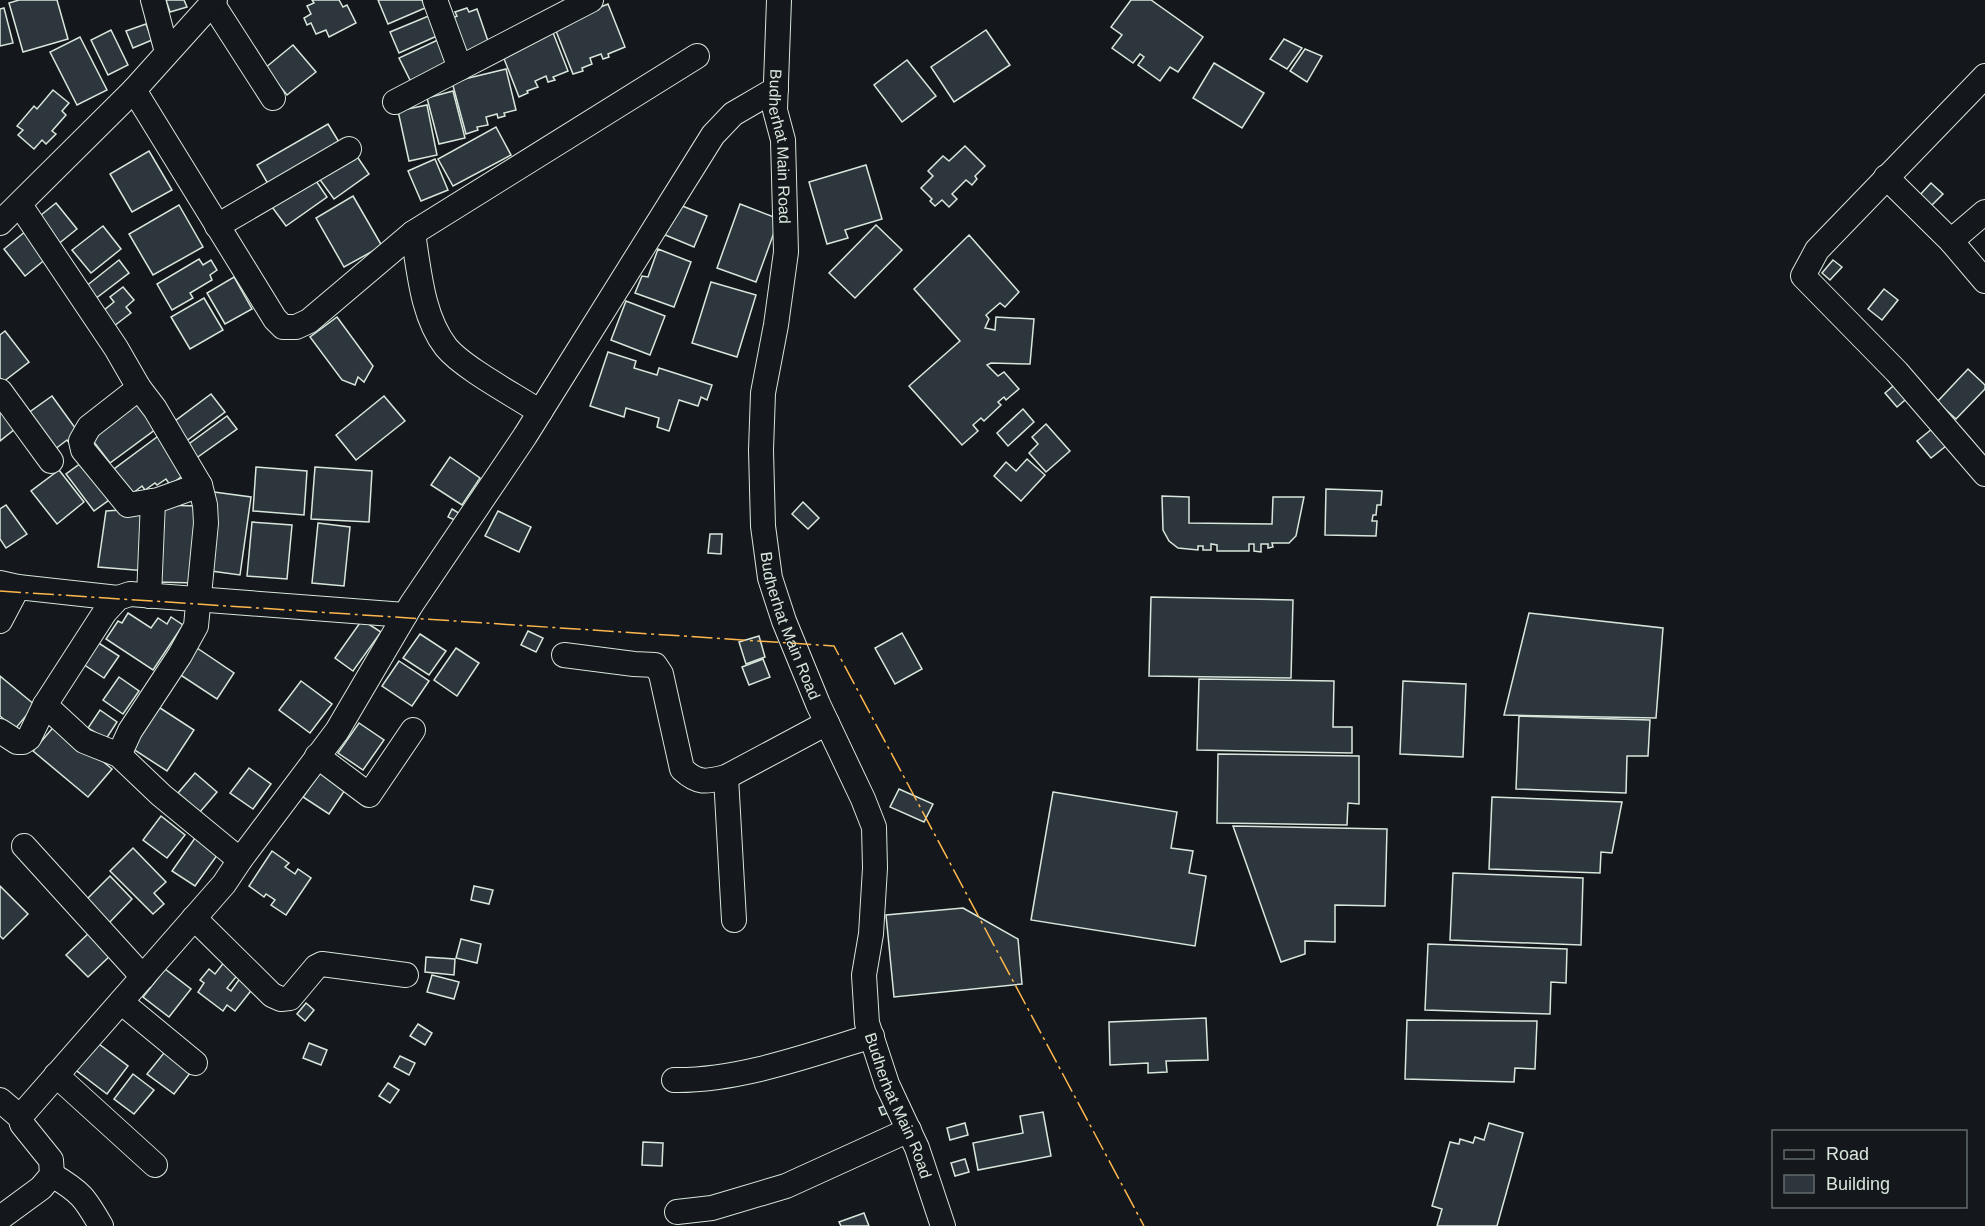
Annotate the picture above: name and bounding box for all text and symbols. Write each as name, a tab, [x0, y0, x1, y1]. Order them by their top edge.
street label: Budherhat Main Road	[766, 69, 794, 224]
street label: Budherhat Main Road	[758, 551, 824, 702]
street label: Budherhat Main Road	[862, 1030, 935, 1181]
legend	[1772, 1130, 1967, 1208]
text: Road	[1826, 1144, 1869, 1164]
text: Building	[1826, 1174, 1890, 1194]

